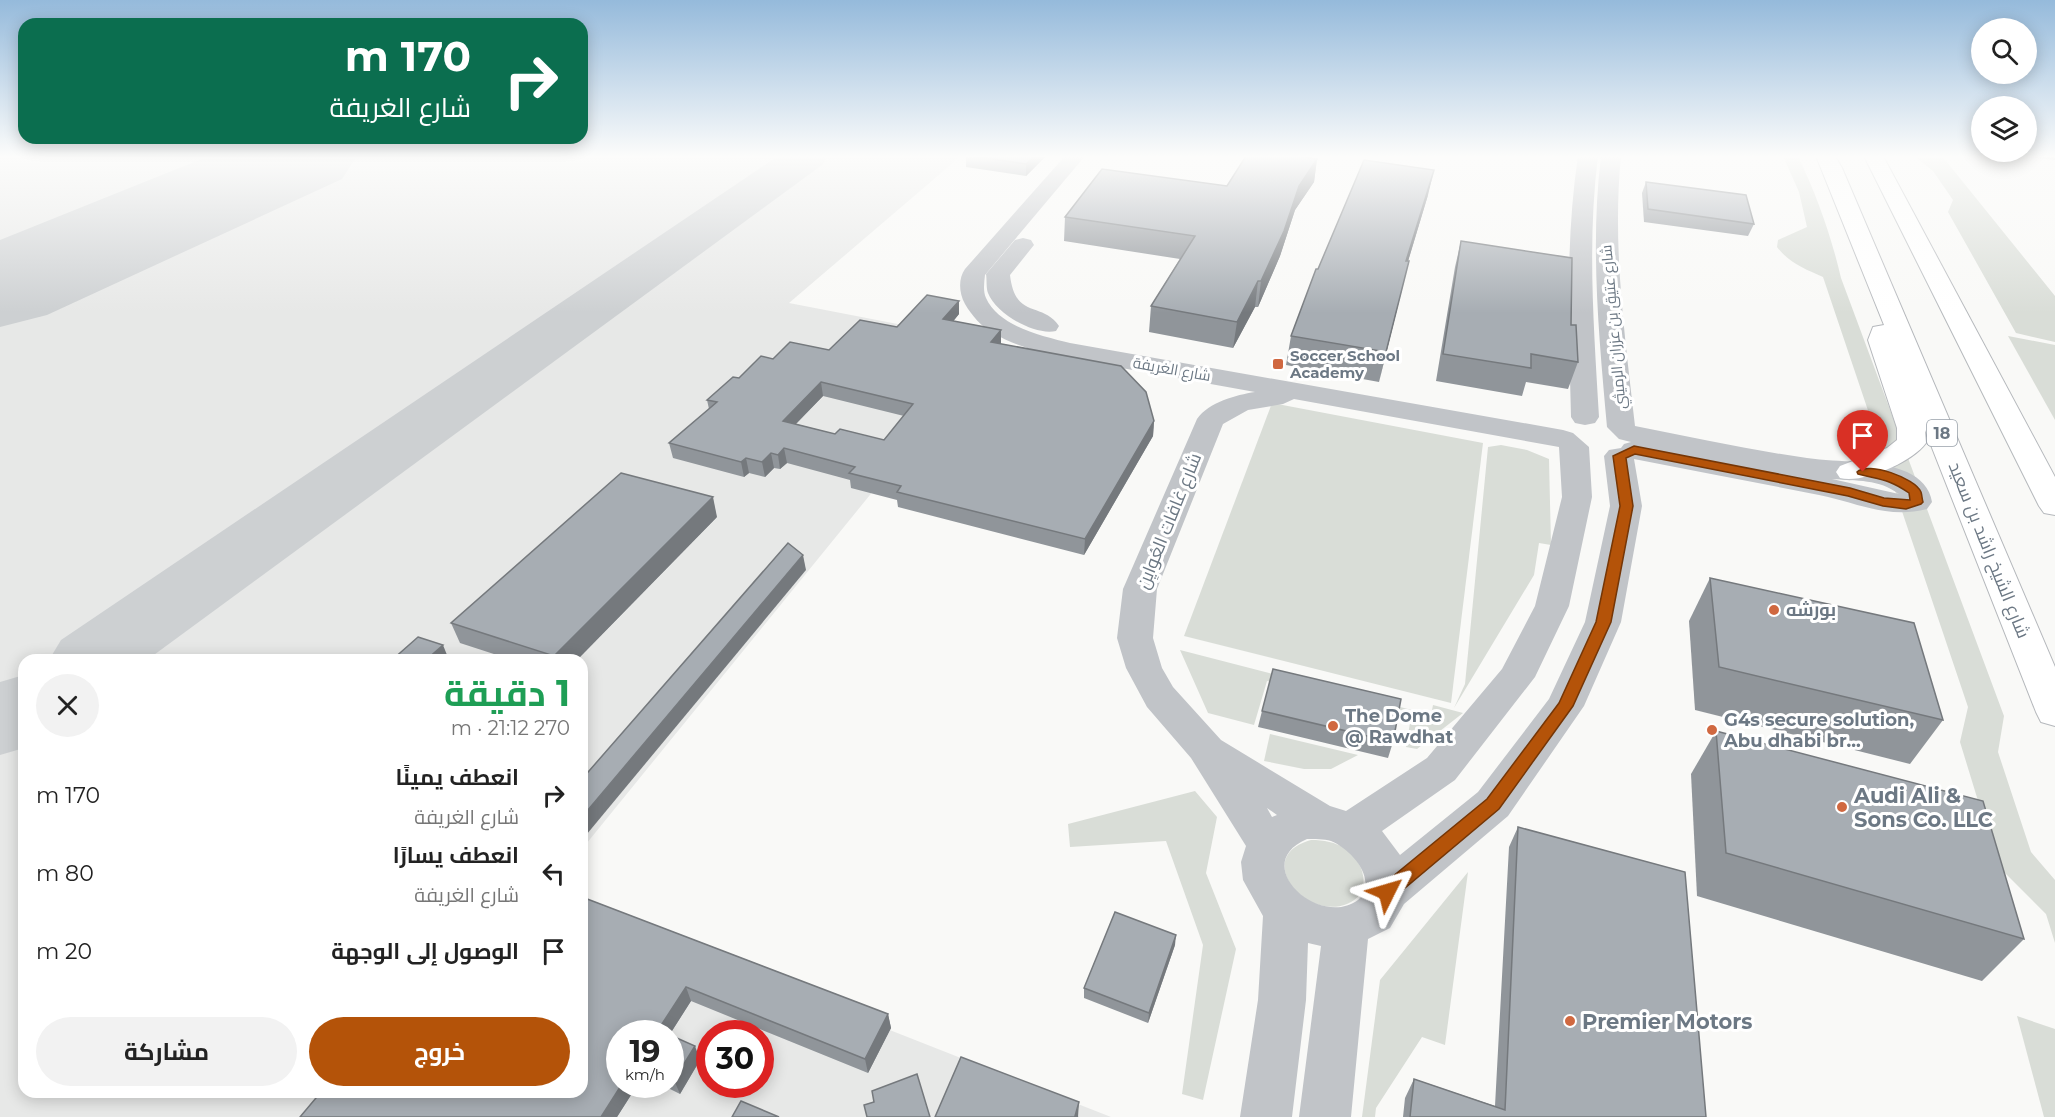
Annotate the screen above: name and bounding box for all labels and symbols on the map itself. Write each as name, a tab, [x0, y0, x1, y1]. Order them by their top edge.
street label: شارع عتيق بن عزران الرميثي	[1596, 244, 1633, 410]
place label: Soccer School Academy	[1289, 346, 1400, 382]
street label: شارع الغريفة	[1131, 353, 1212, 387]
marker: Soccer School Academy	[1271, 357, 1285, 371]
pin	[1837, 410, 1888, 472]
road number: 18	[1927, 420, 1957, 446]
street label: شارع غافات العُوايِن	[1132, 450, 1207, 593]
street label: شارع الشيخ راشد بن سعيد	[1943, 459, 2034, 642]
place label: بورشه	[1786, 599, 1836, 621]
marker: بورشه	[1767, 603, 1781, 617]
place label: The Dome @ Rawdhat	[1345, 705, 1453, 748]
place label: G4s secure solution, Abu dhabi br...	[1723, 709, 1915, 752]
marker: The Dome @ Rawdhat	[1326, 719, 1340, 733]
marker: G4s secure solution, Abu dhabi br...	[1705, 723, 1719, 737]
place label: Audi Ali & Sons Co. LLC	[1853, 783, 1993, 832]
marker: Audi Ali & Sons Co. LLC	[1835, 800, 1849, 814]
position arrow	[1355, 860, 1419, 924]
place label: Premier Motors	[1582, 1009, 1752, 1034]
marker: Premier Motors	[1563, 1014, 1577, 1028]
speed limit sign: 30	[696, 1020, 774, 1098]

